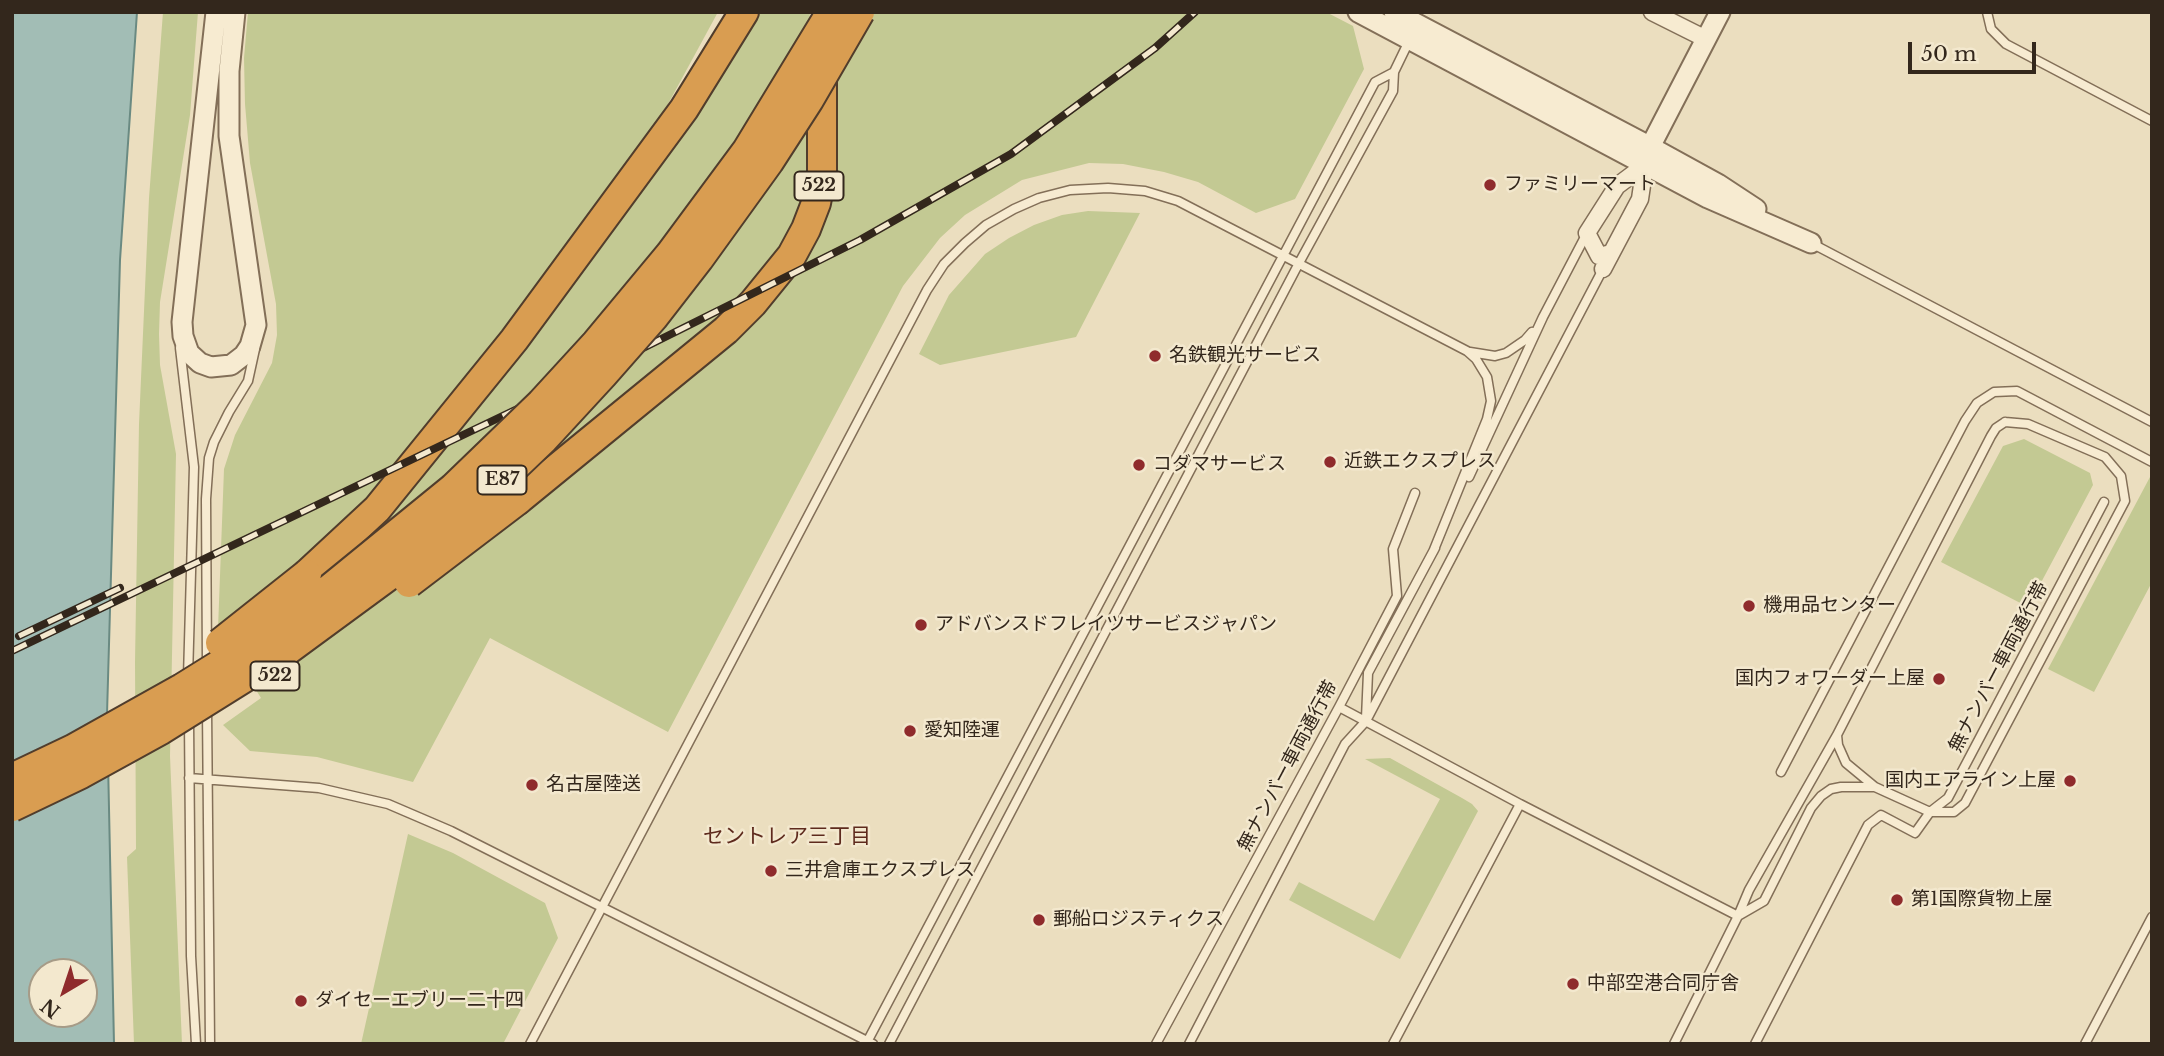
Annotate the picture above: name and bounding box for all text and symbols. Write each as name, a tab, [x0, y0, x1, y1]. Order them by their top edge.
scale bar	[1912, 28, 2040, 72]
text: 50 m	[1921, 41, 1976, 67]
road number: 522	[794, 172, 844, 201]
place label: ファミリーマート	[1504, 174, 1656, 196]
marker: ファミリーマート	[1482, 177, 1498, 193]
place label: 名鉄観光サービス	[1169, 345, 1321, 367]
marker: 名鉄観光サービス	[1147, 348, 1163, 364]
place label: 近鉄エクスプレス	[1344, 451, 1496, 473]
place label: コダマサービス	[1153, 454, 1286, 476]
marker: 近鉄エクスプレス	[1322, 454, 1338, 470]
marker: コダマサービス	[1131, 457, 1147, 473]
road number: E87	[477, 466, 526, 494]
street label: 無ナンバー車両通行帯	[1944, 578, 2054, 756]
place label: 機用品センター	[1763, 595, 1896, 617]
marker: 機用品センター	[1741, 598, 1757, 614]
place label: アドバンスドフレイツサービスジャパン	[935, 614, 1277, 636]
marker: アドバンスドフレイツサービスジャパン	[913, 617, 929, 633]
road number: 522	[250, 662, 300, 690]
place label: 国内フォワーダー上屋	[1735, 668, 1925, 690]
marker: 国内フォワーダー上屋	[1931, 671, 1947, 687]
street label: 無ナンバー車両通行帯	[1233, 677, 1343, 855]
place label: 愛知陸運	[924, 720, 1000, 742]
marker: 愛知陸運	[902, 723, 918, 739]
place label: 国内エアライン上屋	[1885, 770, 2056, 792]
marker: 国内エアライン上屋	[2062, 773, 2078, 789]
place label: 名古屋陸送	[546, 774, 641, 796]
marker: 名古屋陸送	[524, 777, 540, 793]
district label: セントレア三丁目	[703, 824, 871, 850]
place label: 三井倉庫エクスプレス	[785, 860, 975, 882]
marker: 三井倉庫エクスプレス	[763, 863, 779, 879]
place label: 第1国際貨物上屋	[1911, 889, 2052, 911]
marker: 第1国際貨物上屋	[1889, 892, 1905, 908]
place label: 郵船ロジスティクス	[1053, 909, 1224, 931]
marker: 郵船ロジスティクス	[1031, 912, 1047, 928]
north arrow	[28, 958, 98, 1028]
place label: 中部空港合同庁舎	[1587, 973, 1739, 995]
marker: 中部空港合同庁舎	[1565, 976, 1581, 992]
place label: ダイセーエブリー二十四	[315, 990, 524, 1012]
marker: ダイセーエブリー二十四	[293, 993, 309, 1009]
text: N	[37, 994, 65, 1023]

